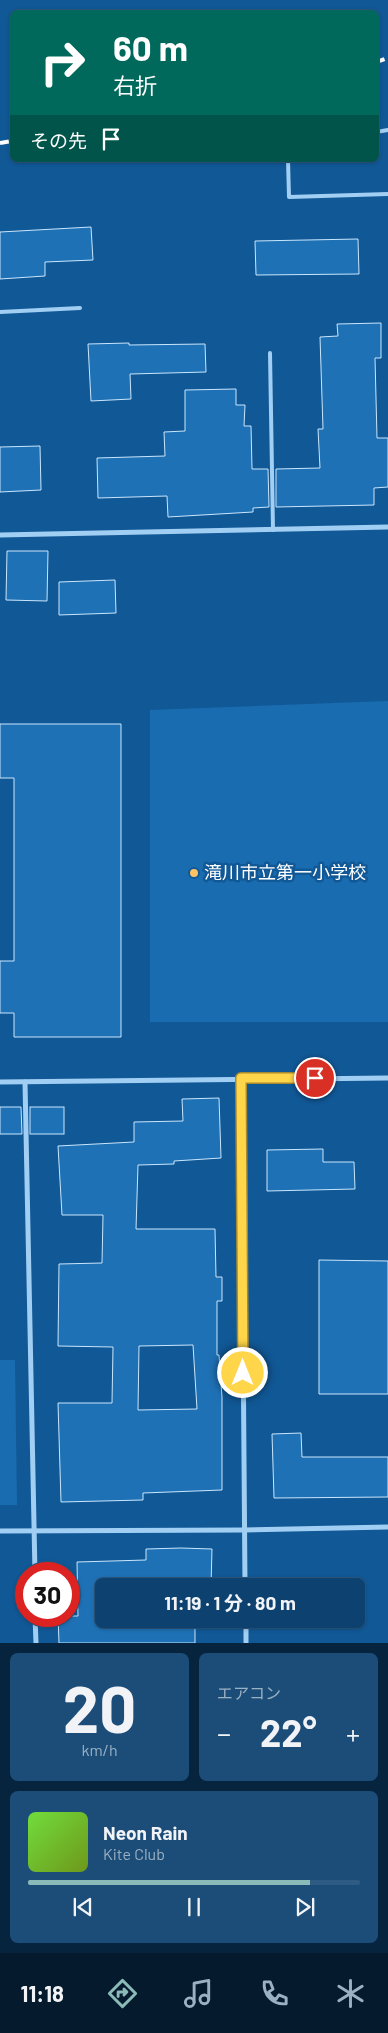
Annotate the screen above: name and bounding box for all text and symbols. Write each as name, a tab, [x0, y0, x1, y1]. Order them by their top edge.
text: 60 m	[113, 26, 188, 68]
icon: right	[30, 30, 95, 95]
text: 右折	[113, 72, 157, 98]
icon: arrive	[97, 125, 125, 153]
text: その先	[30, 129, 87, 152]
place label: 滝川市立第一小学校	[204, 861, 366, 883]
marker: 滝川市立第一小学校	[188, 867, 200, 879]
pin	[294, 1057, 336, 1099]
icon: arrive	[301, 1064, 329, 1092]
position arrow	[216, 1346, 268, 1398]
speed limit sign: 30	[15, 1562, 80, 1627]
text: 11:19 · 1 分 · 80 m	[164, 1591, 296, 1614]
text: 20	[63, 1668, 136, 1746]
text: エアコン	[217, 1683, 281, 1702]
text: 22°	[260, 1709, 317, 1755]
text: −	[217, 1716, 231, 1750]
text: +	[346, 1716, 360, 1750]
text: km/h	[81, 1740, 118, 1759]
text: Neon Rain	[103, 1821, 188, 1844]
text: Kite Club	[103, 1844, 165, 1863]
icon: previous	[69, 1893, 97, 1921]
icon: pause	[180, 1893, 208, 1921]
icon: next	[291, 1893, 319, 1921]
icon: directions	[105, 1976, 140, 2011]
icon: music	[181, 1976, 216, 2011]
icon: phone	[257, 1976, 292, 2011]
icon: climate	[333, 1976, 368, 2011]
text: 11:18	[20, 1980, 64, 2006]

